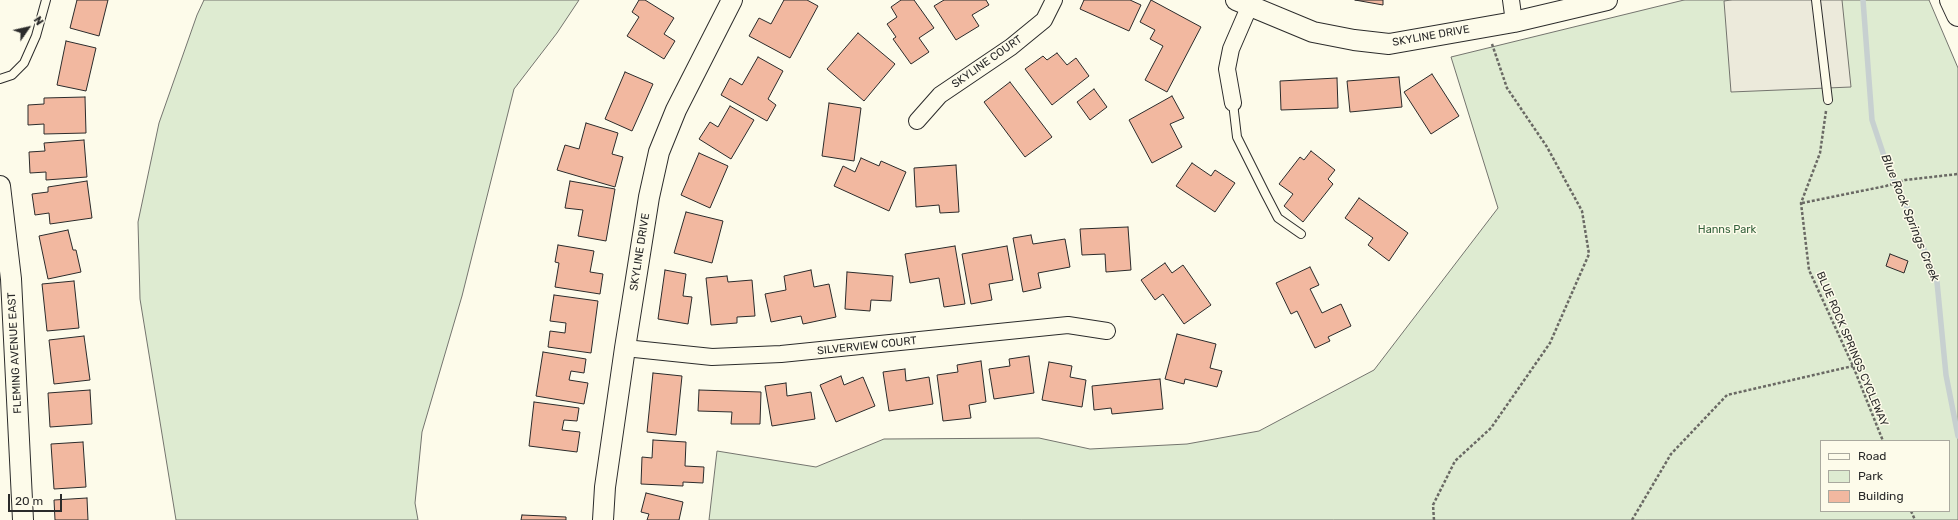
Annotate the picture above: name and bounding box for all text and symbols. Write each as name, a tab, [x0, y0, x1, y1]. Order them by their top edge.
north arrow	[8, 8, 48, 48]
text: N	[31, 14, 46, 28]
street label: SKYLINE DRIVE	[1391, 23, 1471, 49]
street label: SKYLINE COURT	[949, 33, 1025, 91]
water label: Blue Rock Springs Creek	[1878, 152, 1942, 284]
street label: SKYLINE DRIVE	[627, 212, 653, 292]
park label: Hanns Park	[1698, 223, 1756, 237]
street label: BLUE ROCK SPRINGS CYCLEWAY	[1813, 270, 1891, 428]
street label: FLEMING AVENUE EAST	[5, 292, 25, 414]
street label: SILVERVIEW COURT	[816, 334, 918, 358]
legend	[1820, 440, 1950, 512]
text: Road	[1858, 449, 1886, 463]
text: Park	[1858, 469, 1883, 483]
scale bar	[10, 486, 64, 512]
text: Building	[1858, 489, 1904, 503]
text: 20 m	[15, 494, 43, 508]

